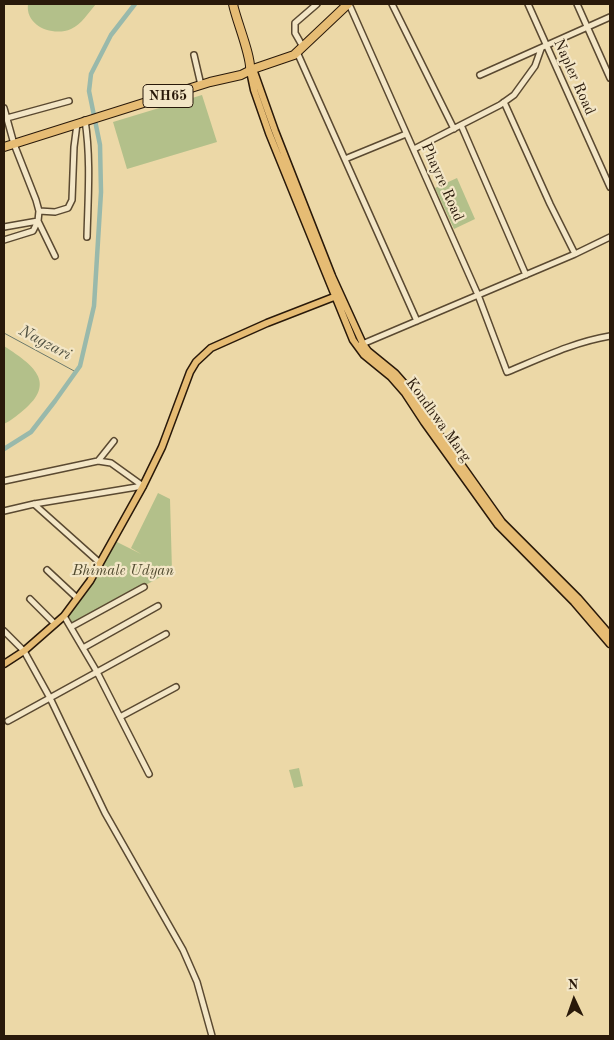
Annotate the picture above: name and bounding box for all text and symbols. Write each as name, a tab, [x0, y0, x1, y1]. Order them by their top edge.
street label: Napler Road	[549, 36, 599, 118]
road number: NH65	[143, 84, 193, 108]
street label: Phayre Road	[417, 140, 467, 224]
water label: Nagzari	[15, 321, 75, 365]
street label: Kondhwa Marg	[401, 374, 475, 466]
park label: Bhimale Udyan	[72, 562, 174, 580]
north arrow	[549, 975, 599, 1025]
text: N	[567, 978, 579, 992]

